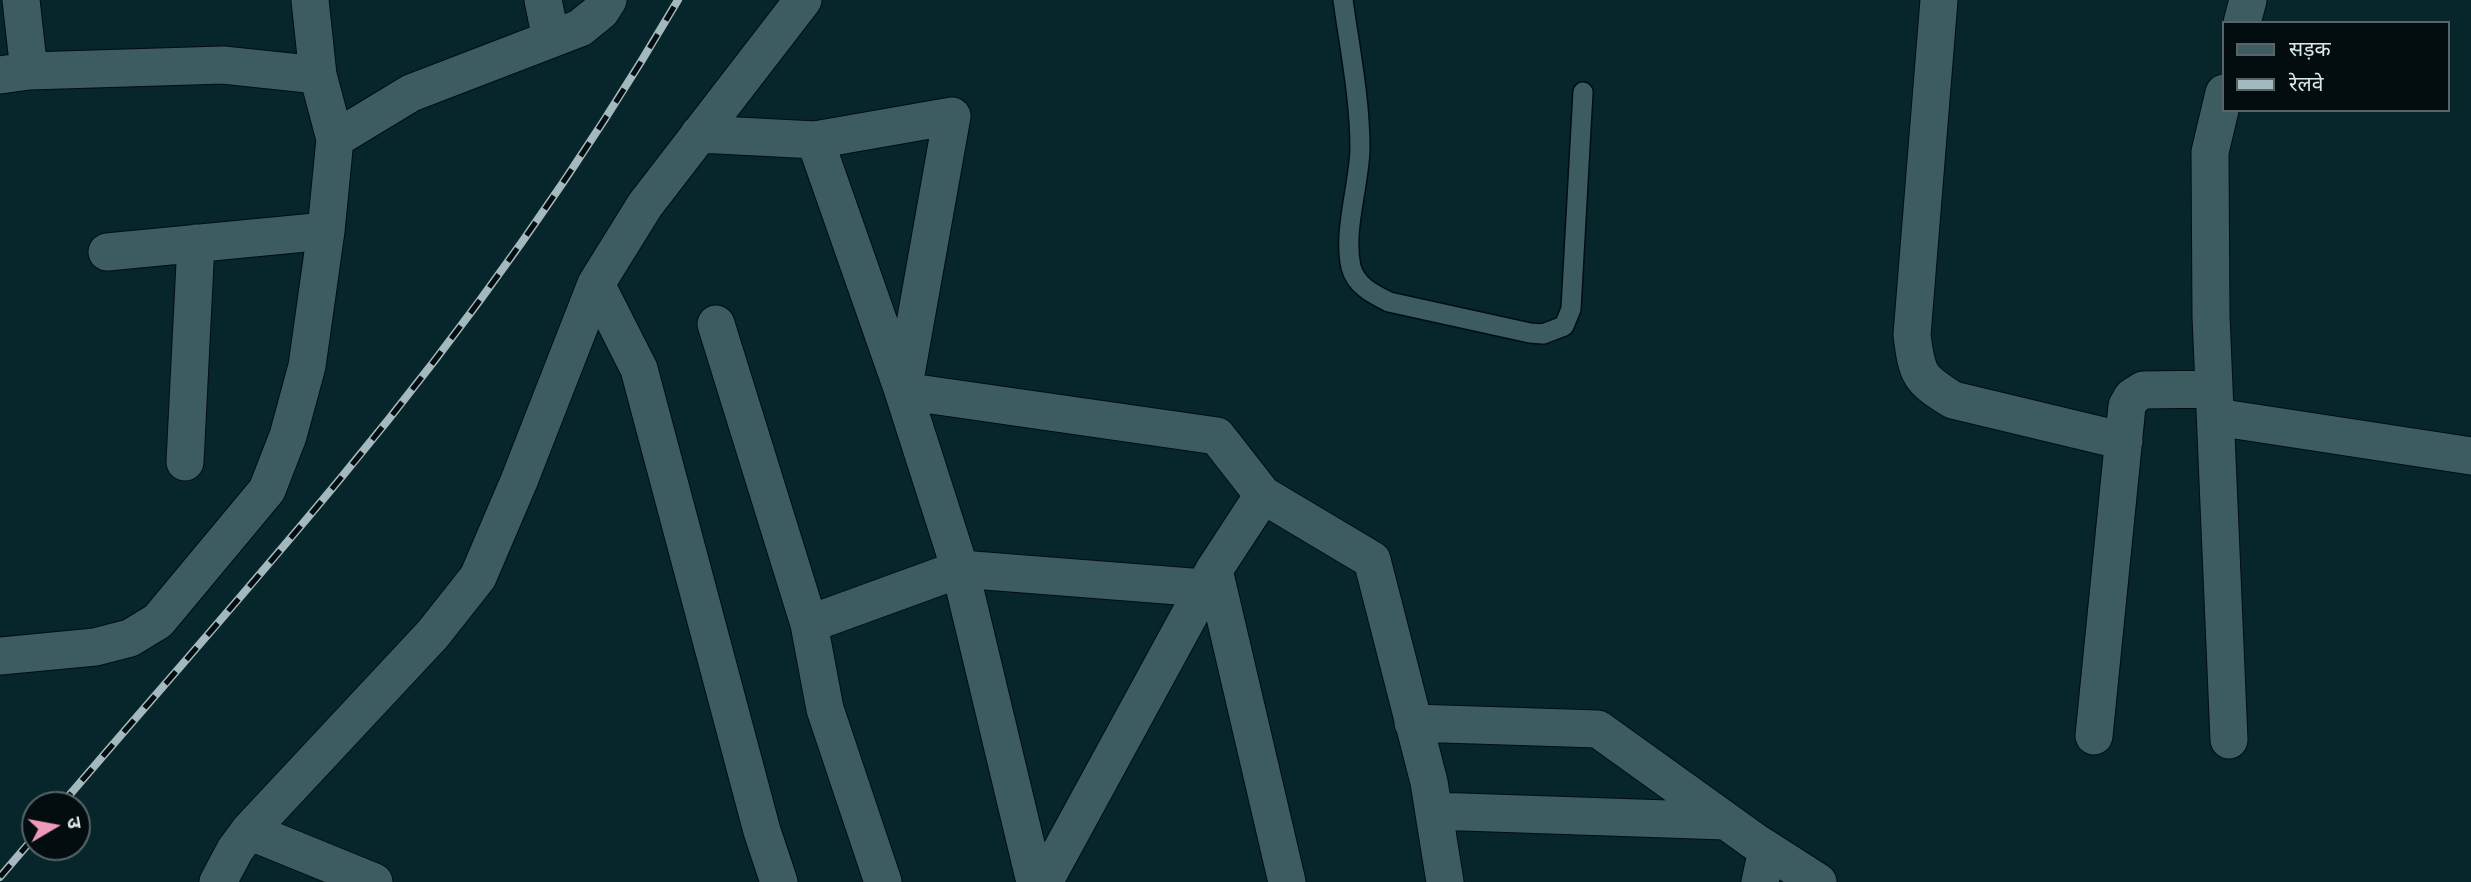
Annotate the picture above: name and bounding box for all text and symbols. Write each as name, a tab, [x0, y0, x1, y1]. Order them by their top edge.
legend	[2222, 21, 2450, 112]
text: सड़क	[2289, 34, 2331, 62]
text: रेलवे	[2289, 69, 2324, 97]
north arrow	[21, 791, 91, 861]
text: उ	[61, 815, 88, 830]

